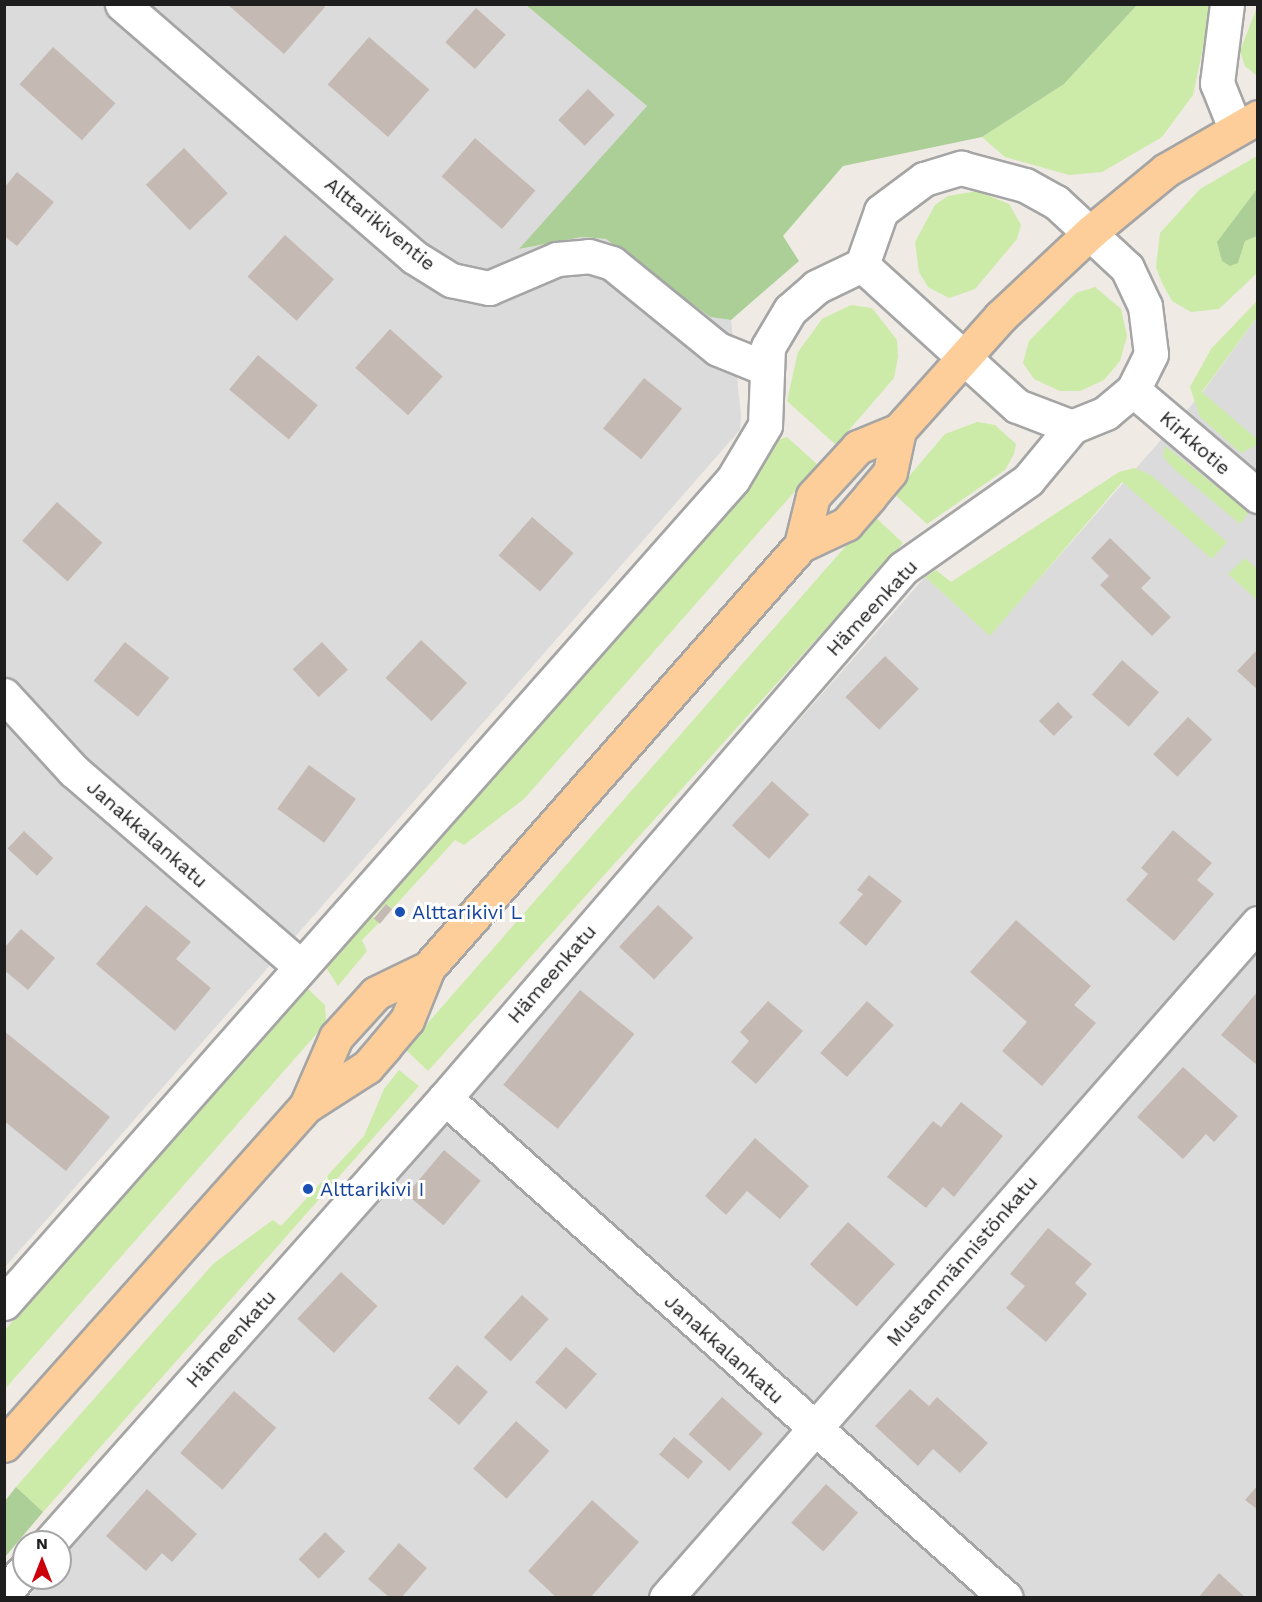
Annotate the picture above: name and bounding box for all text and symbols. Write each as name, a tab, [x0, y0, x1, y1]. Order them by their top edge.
street label: Alttarikiventie	[320, 172, 440, 276]
street label: Kirkkotie	[1155, 406, 1235, 480]
street label: Hämeenkatu	[821, 555, 923, 661]
street label: Janakkalankatu	[82, 775, 212, 893]
place label: Alttarikivi L	[412, 900, 522, 924]
marker: Alttarikivi L	[393, 905, 407, 919]
street label: Hämeenkatu	[503, 920, 601, 1028]
street label: Mustanmännistönkatu	[881, 1171, 1043, 1351]
place label: Alttarikivi I	[320, 1177, 424, 1201]
marker: Alttarikivi I	[301, 1182, 315, 1196]
street label: Hämeenkatu	[181, 1285, 281, 1393]
street label: Janakkalankatu	[659, 1289, 789, 1409]
north arrow	[12, 1530, 72, 1590]
text: N	[36, 1534, 48, 1553]

